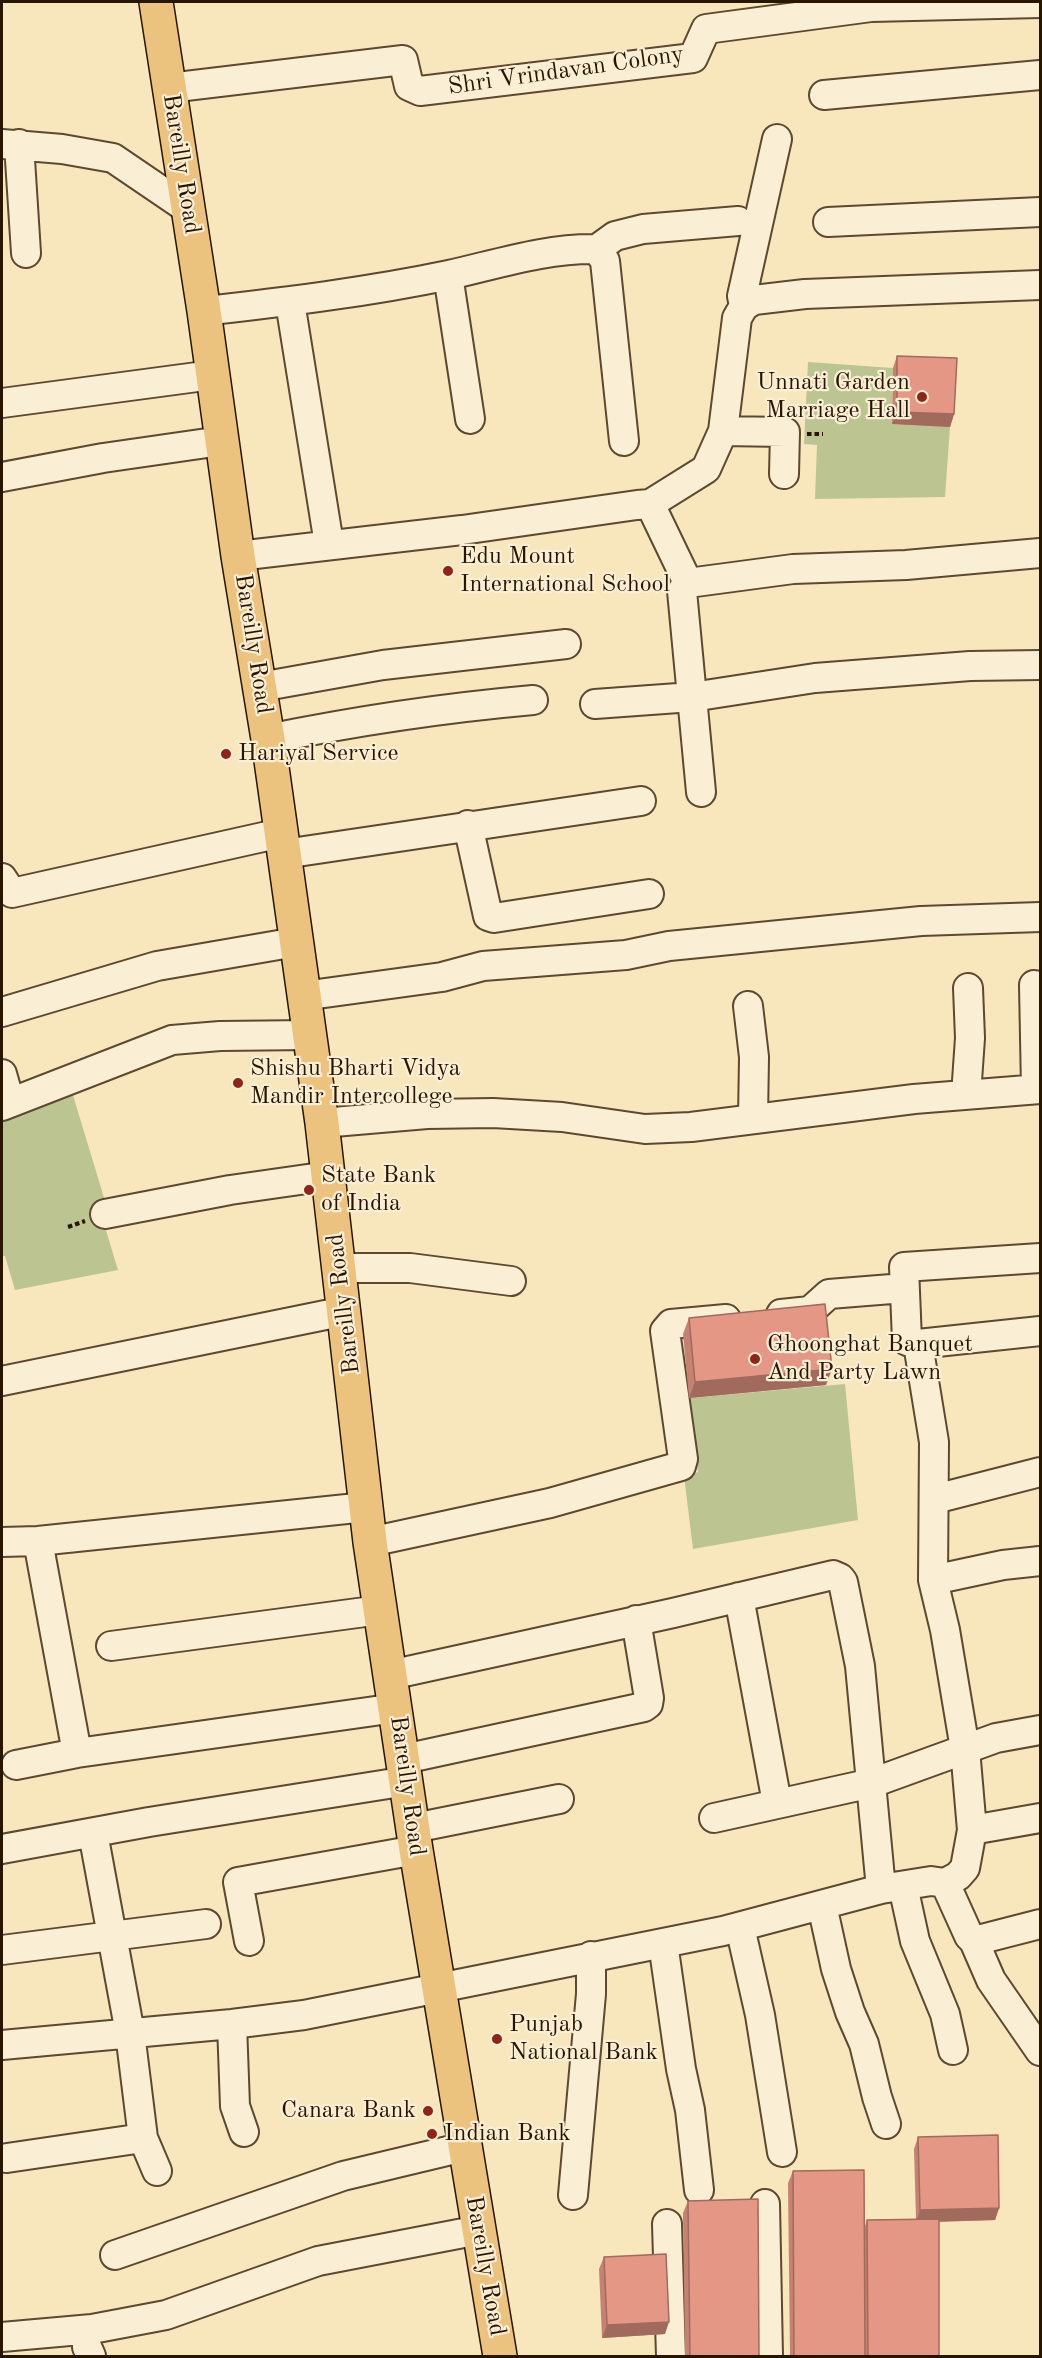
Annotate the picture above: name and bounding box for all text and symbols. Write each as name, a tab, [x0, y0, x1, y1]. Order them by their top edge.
street label: Shri Vrindavan Colony	[446, 40, 686, 102]
street label: Bareilly Road	[156, 92, 206, 236]
place label: Unnati Garden Marriage Hall	[756, 369, 910, 425]
marker: Unnati Garden Marriage Hall	[915, 390, 929, 404]
place label: Edu Mount International School	[460, 543, 670, 599]
marker: Edu Mount International School	[441, 564, 455, 578]
street label: Bareilly Road	[228, 572, 278, 716]
place label: Hariyal Service	[238, 740, 399, 768]
marker: Hariyal Service	[219, 747, 233, 761]
place label: Shishu Bharti Vidya Mandir Intercollege	[250, 1055, 461, 1111]
marker: Shishu Bharti Vidya Mandir Intercollege	[231, 1076, 245, 1090]
place label: State Bank of India	[321, 1162, 436, 1218]
marker: State Bank of India	[302, 1183, 316, 1197]
street label: Bareilly Road	[321, 1232, 367, 1376]
place label: Ghoonghat Banquet And Party Lawn	[767, 1331, 973, 1387]
marker: Ghoonghat Banquet And Party Lawn	[748, 1352, 762, 1366]
street label: Bareilly Road	[383, 1714, 431, 1858]
place label: Punjab National Bank	[509, 2011, 658, 2067]
marker: Punjab National Bank	[490, 2032, 504, 2046]
place label: Canara Bank	[281, 2097, 416, 2125]
marker: Canara Bank	[421, 2104, 435, 2118]
place label: Indian Bank	[444, 2120, 571, 2148]
marker: Indian Bank	[425, 2127, 439, 2141]
street label: Bareilly Road	[459, 2194, 511, 2338]

